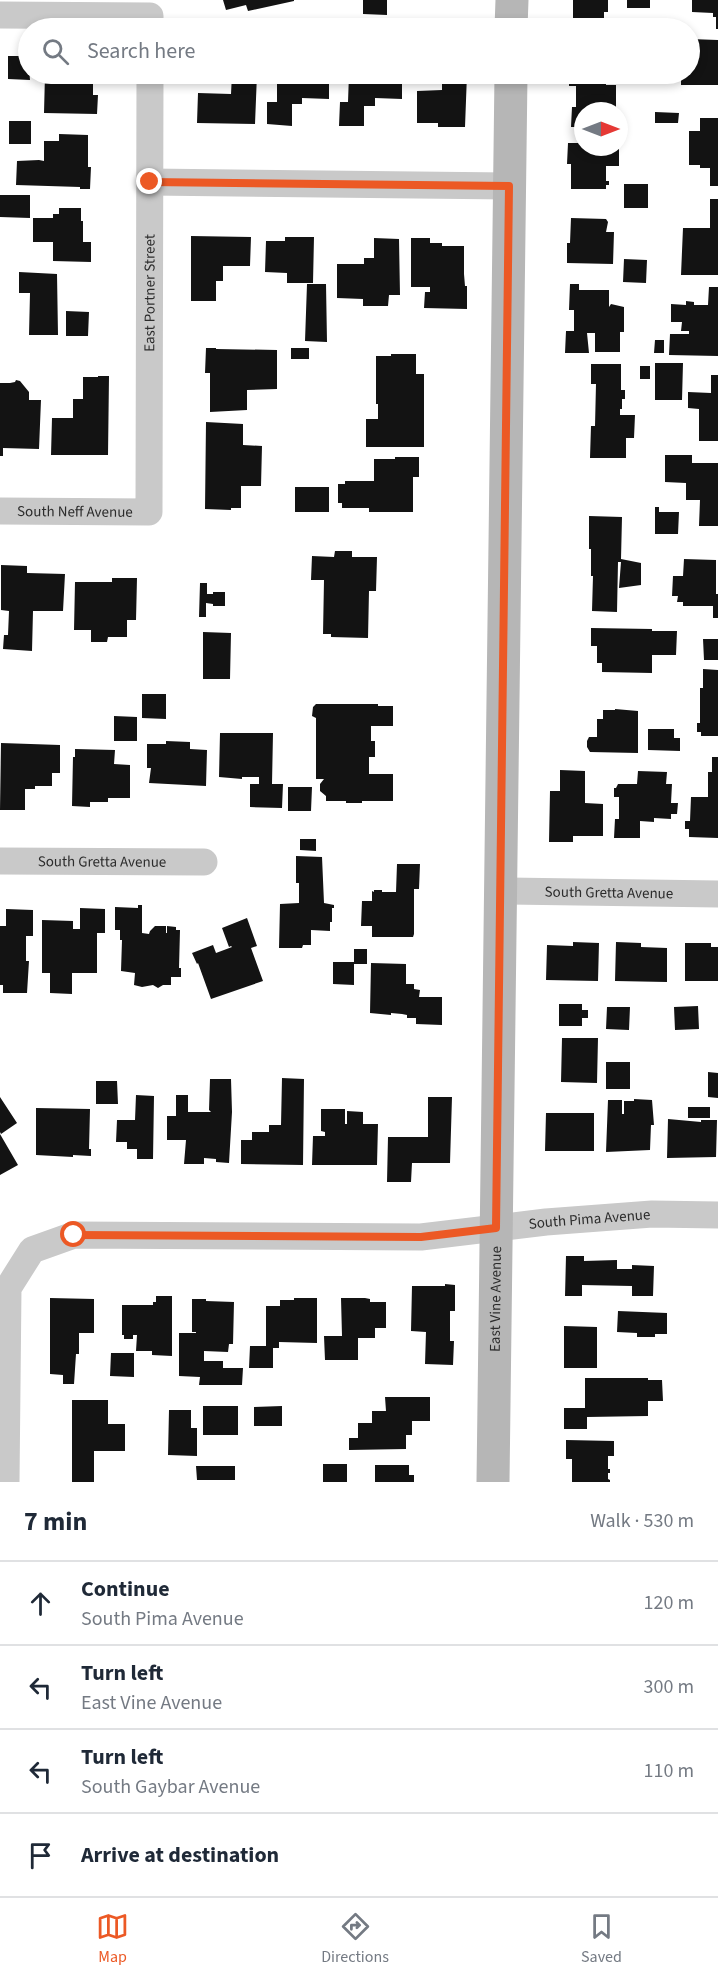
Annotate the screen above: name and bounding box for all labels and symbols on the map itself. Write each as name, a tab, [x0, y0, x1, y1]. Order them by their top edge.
north arrow	[574, 102, 628, 156]
route end	[136, 168, 162, 194]
street label: East Portner Street	[139, 234, 161, 352]
street label: South Neff Avenue	[17, 501, 133, 523]
street label: South Gretta Avenue	[38, 851, 166, 873]
street label: South Gretta Avenue	[545, 882, 673, 904]
street label: South Pima Avenue	[527, 1204, 651, 1235]
route start	[60, 1221, 86, 1247]
street label: East Vine Avenue	[485, 1246, 507, 1352]

